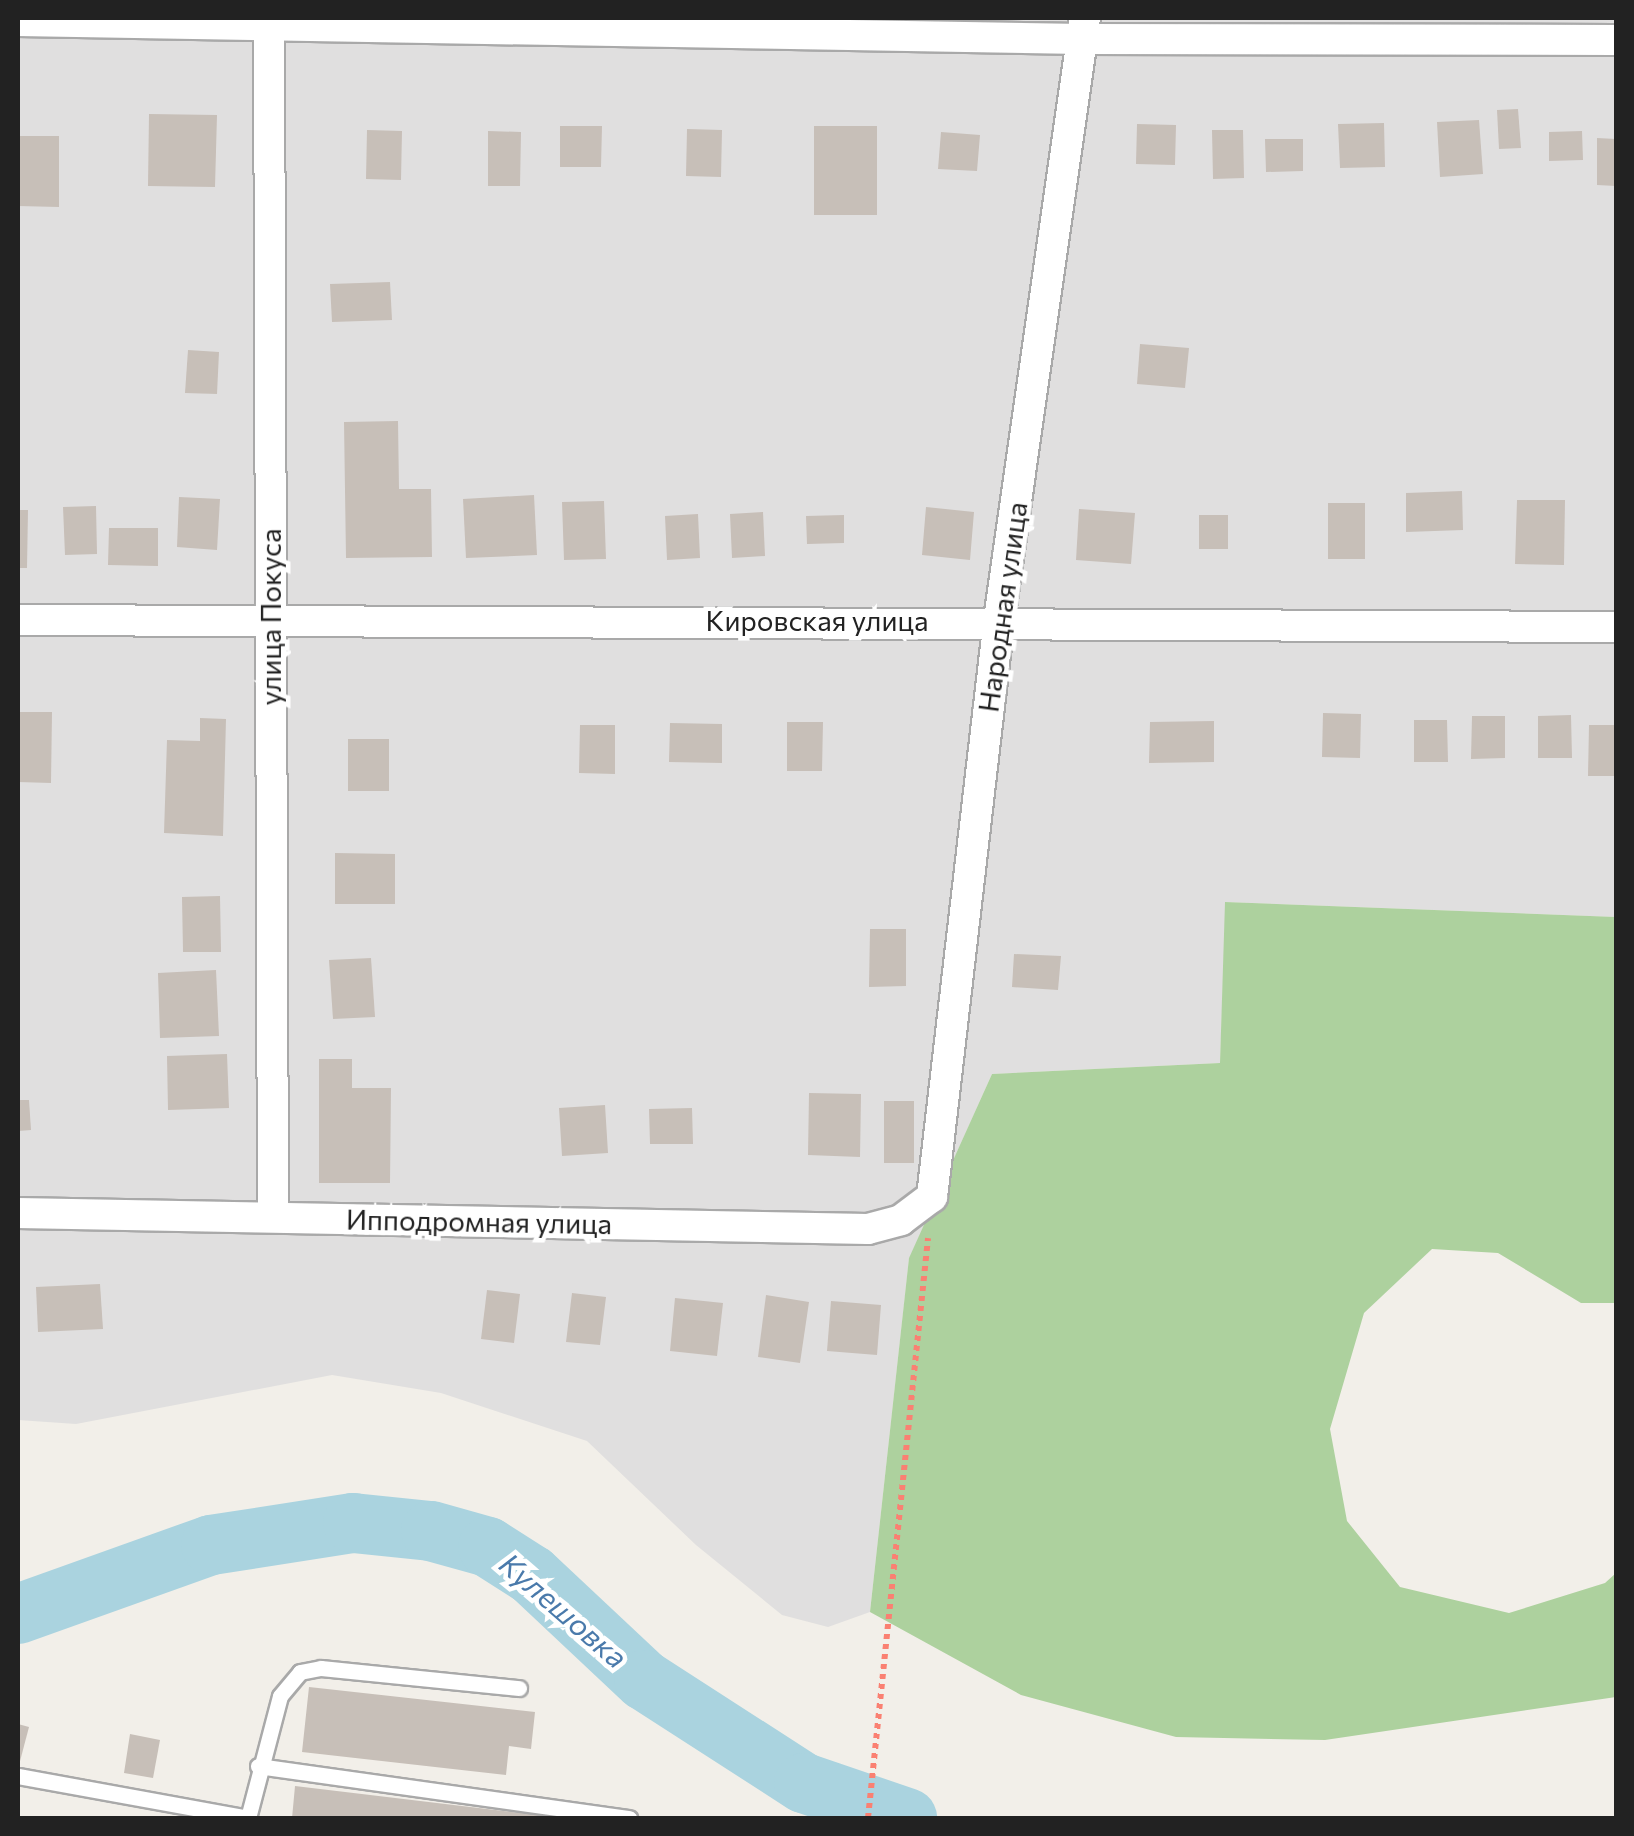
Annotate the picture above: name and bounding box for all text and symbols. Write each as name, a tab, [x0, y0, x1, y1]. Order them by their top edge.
street label: Народная улица	[971, 500, 1033, 714]
street label: улица Покуса	[253, 529, 287, 705]
street label: Кировская улица	[706, 603, 928, 637]
street label: Ипподромная улица	[346, 1202, 612, 1240]
water label: Кулешовка	[493, 1545, 635, 1675]

